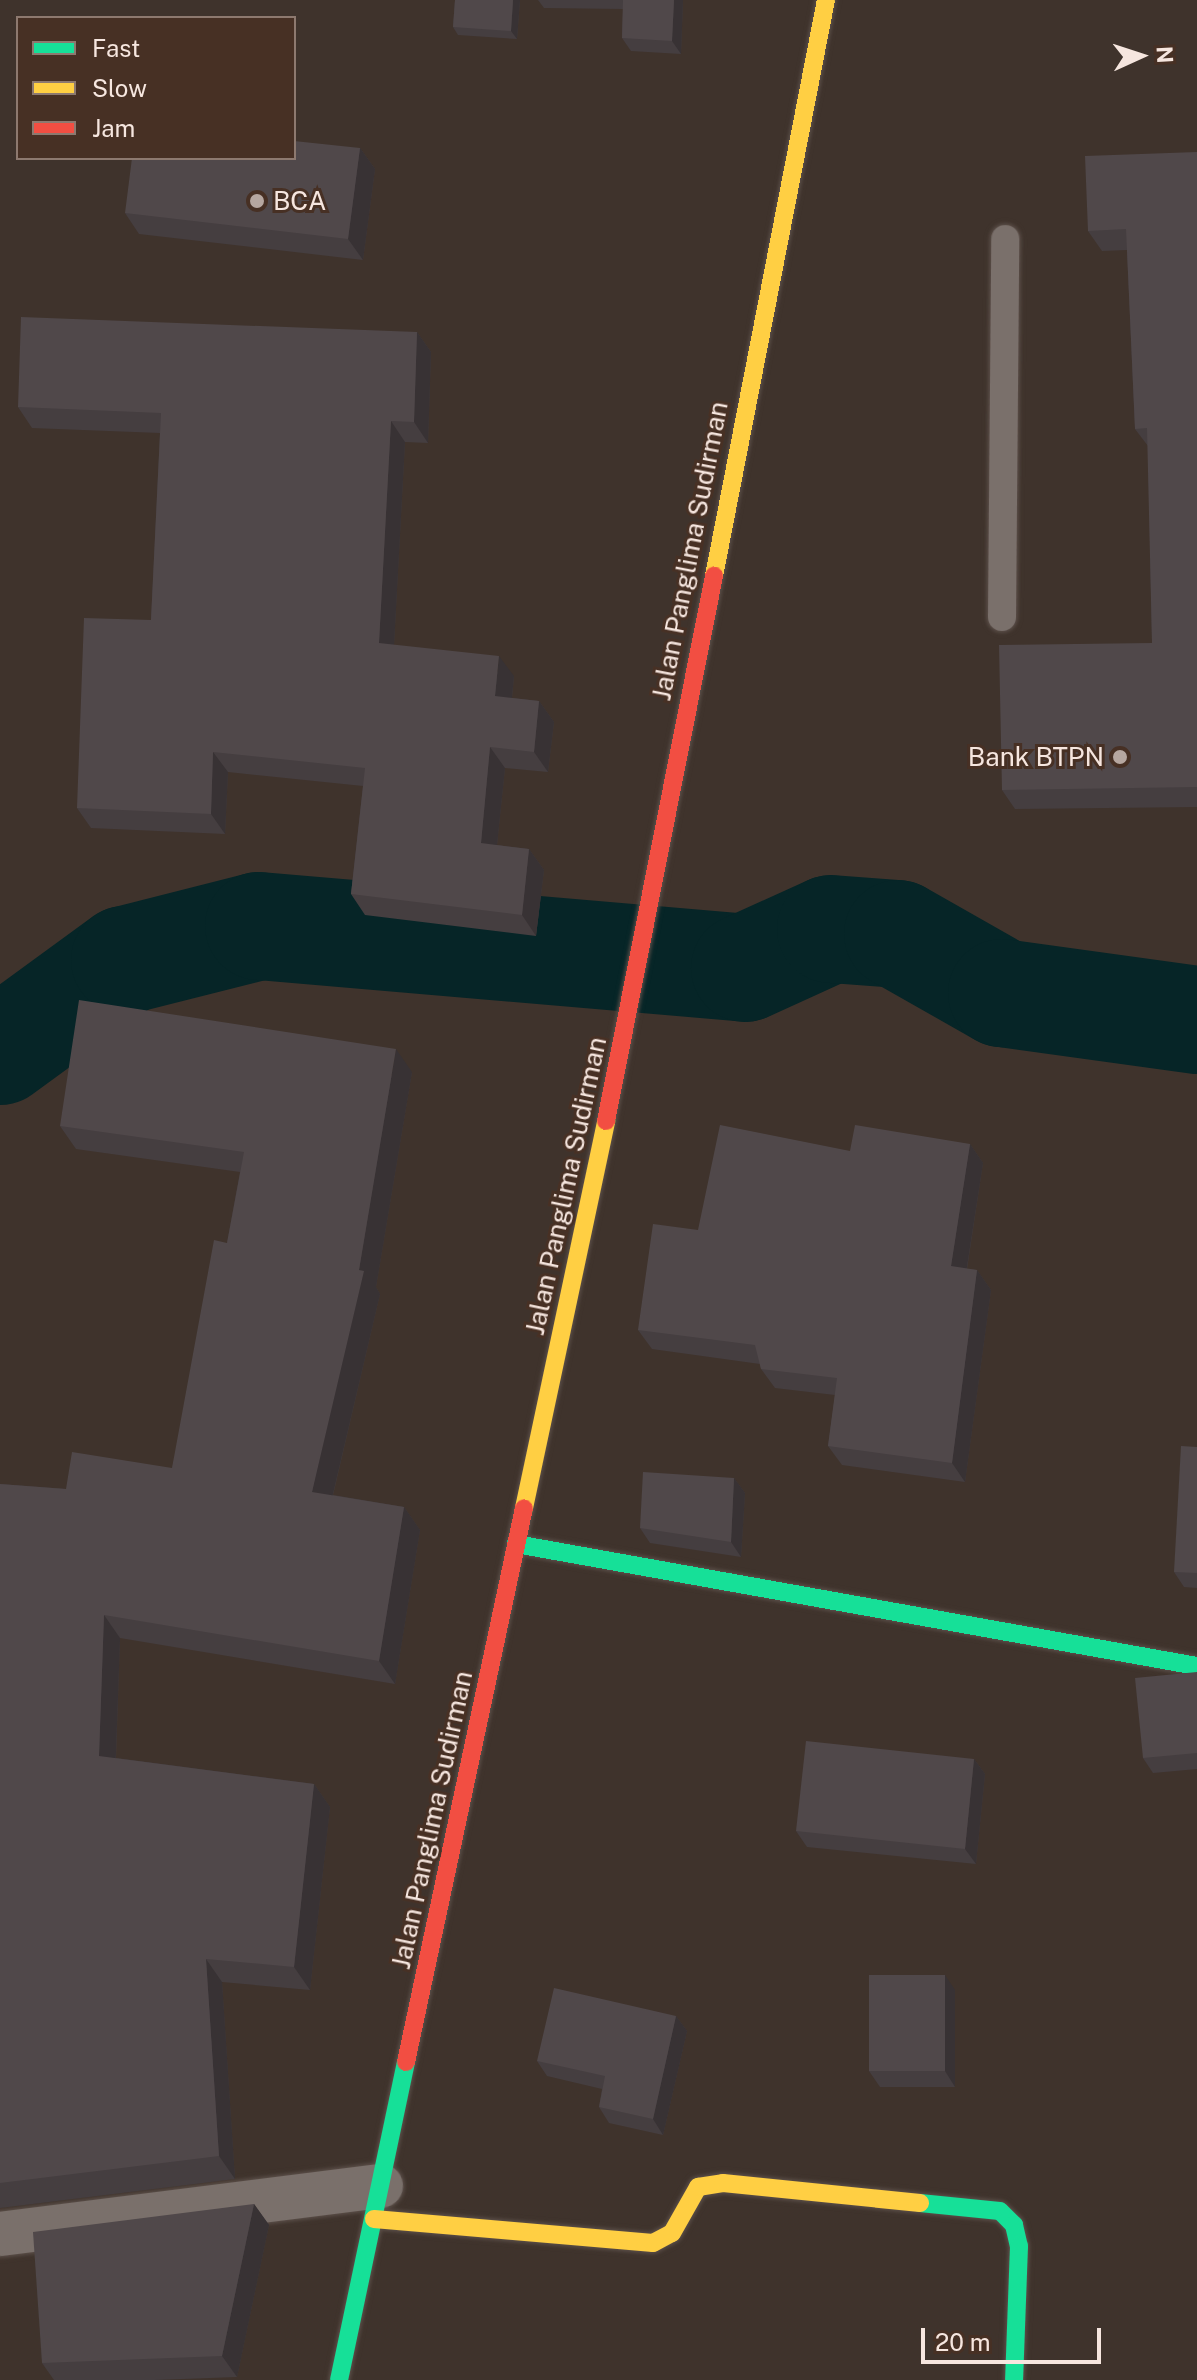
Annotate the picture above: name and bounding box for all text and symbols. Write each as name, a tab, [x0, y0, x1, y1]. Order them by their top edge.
legend	[16, 16, 296, 160]
north arrow	[1101, 16, 1181, 96]
text: Fast	[92, 34, 140, 62]
text: N	[1152, 45, 1178, 64]
text: Slow	[92, 74, 147, 102]
text: Jam	[92, 114, 135, 142]
place label: BCA	[273, 185, 326, 217]
marker: BCA	[248, 192, 266, 210]
street label: Jalan Panglima Sudirman	[646, 399, 734, 703]
place label: Bank BTPN	[968, 741, 1104, 773]
marker: Bank BTPN	[1111, 748, 1129, 766]
street label: Jalan Panglima Sudirman	[519, 1034, 613, 1338]
street label: Jalan Panglima Sudirman	[385, 1668, 479, 1972]
scale bar	[925, 2312, 1105, 2362]
text: 20 m	[935, 2328, 991, 2356]

